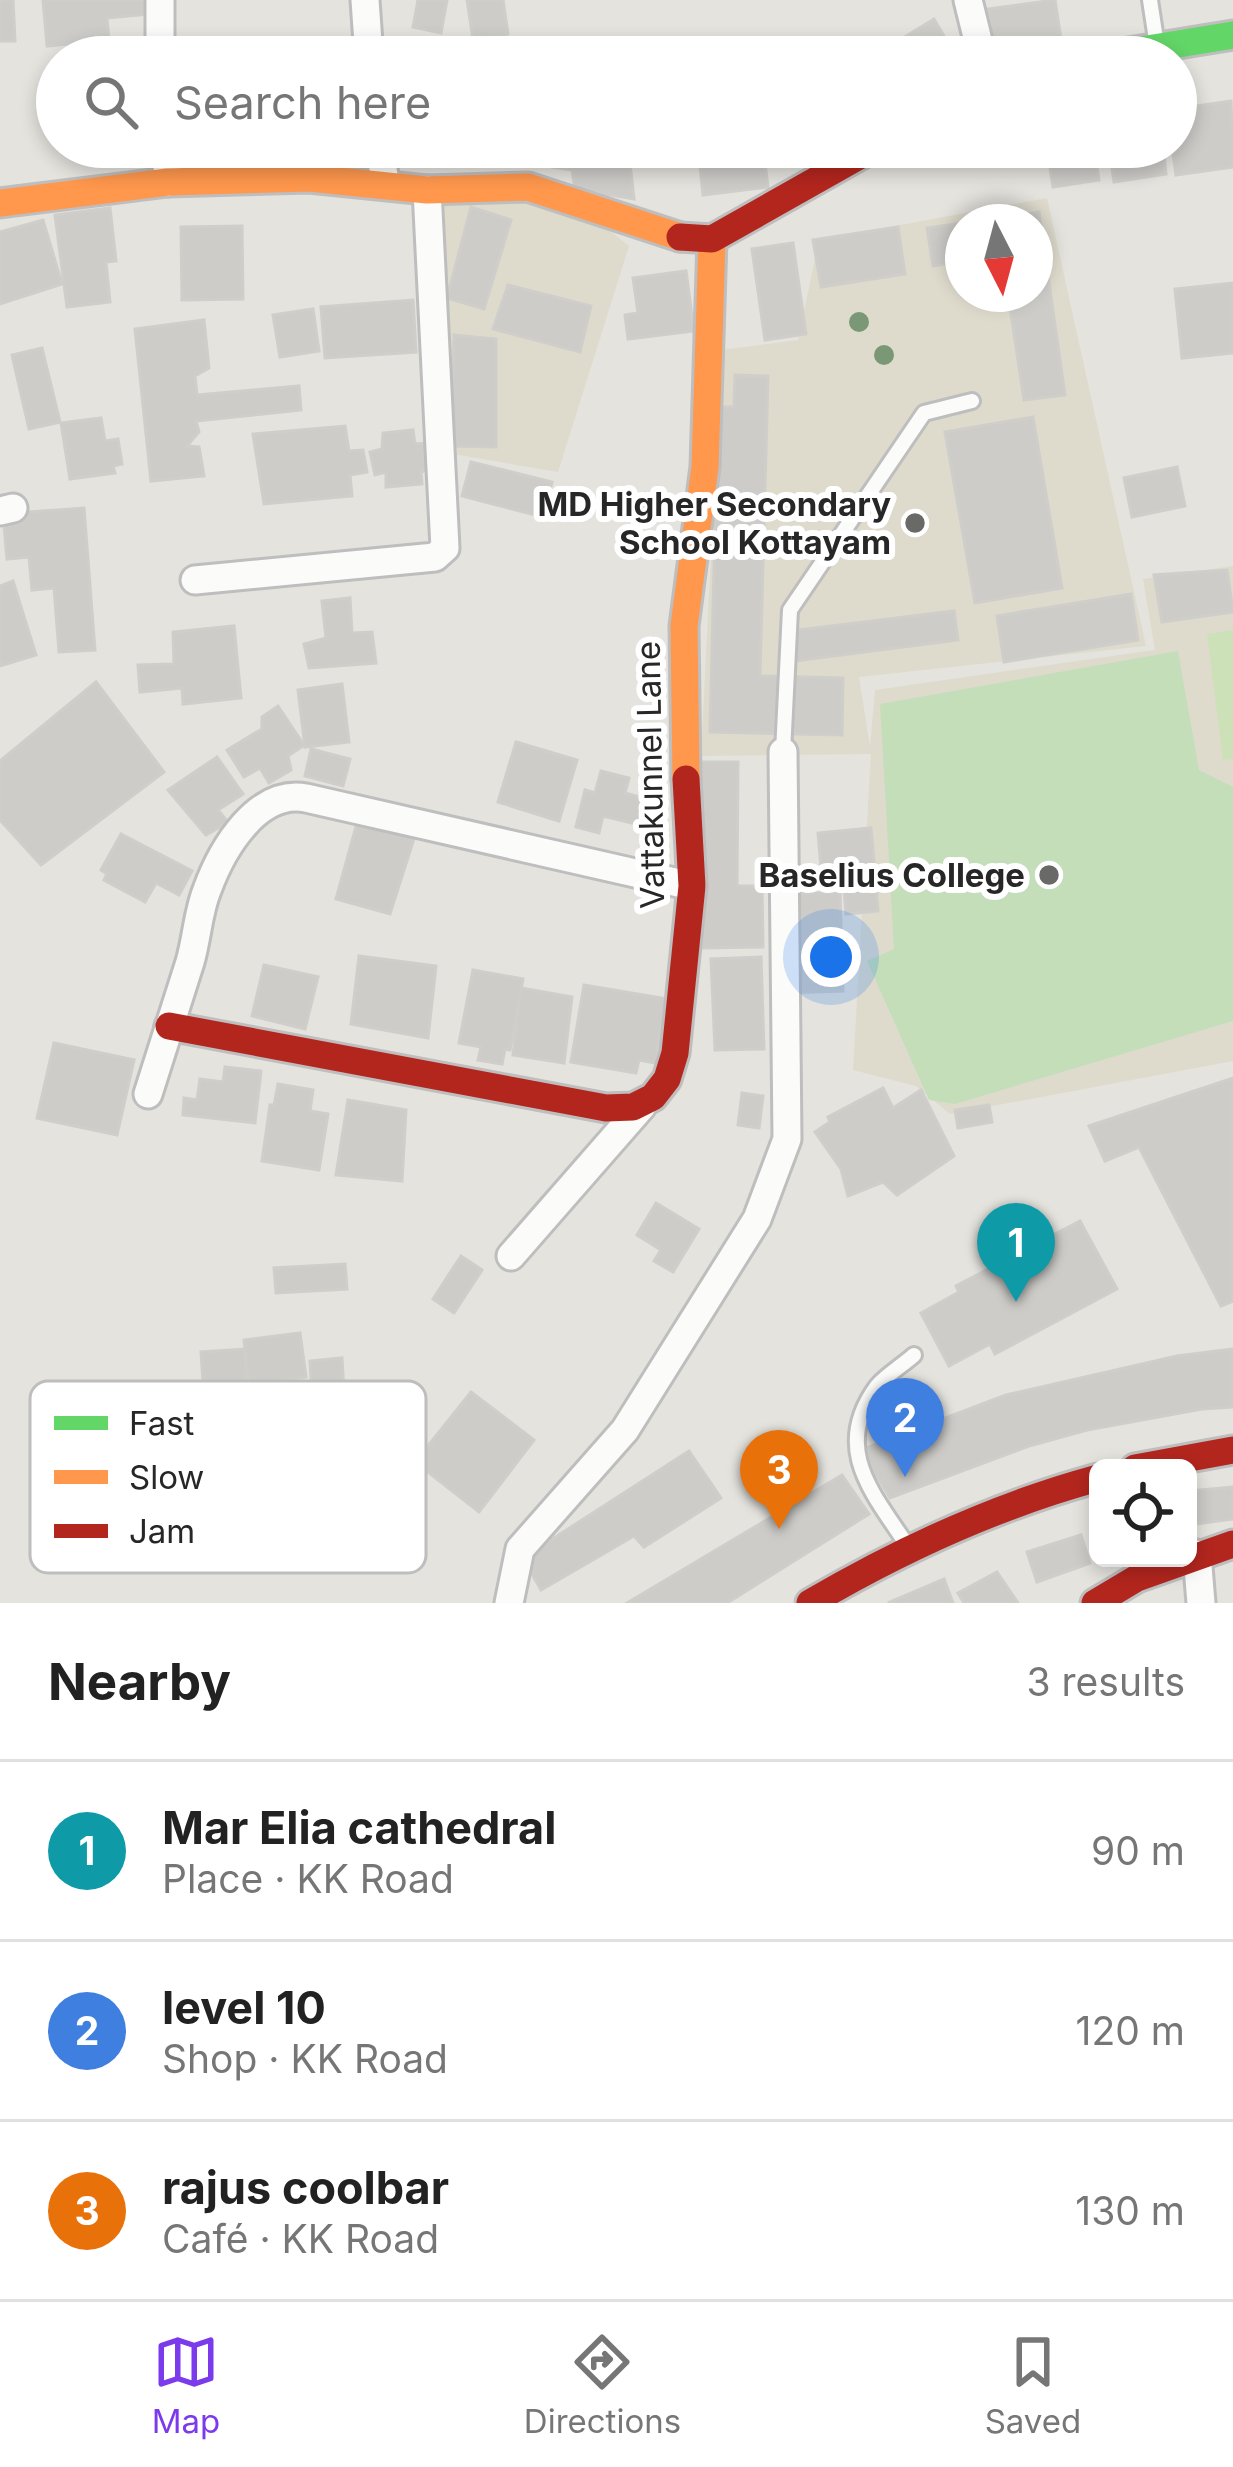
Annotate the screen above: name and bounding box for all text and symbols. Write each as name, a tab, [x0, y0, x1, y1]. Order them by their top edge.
search box	[36, 36, 1197, 168]
icon: search	[78, 69, 144, 135]
text: Search here	[174, 75, 431, 130]
north arrow	[945, 204, 1053, 312]
place label: MD Higher Secondary School Kottayam	[537, 484, 891, 562]
marker: MD Higher Secondary School Kottayam	[902, 510, 928, 536]
street label: Vattakunnel Lane	[628, 641, 672, 909]
place label: Baselius College	[758, 855, 1025, 895]
marker: Baselius College	[1036, 862, 1062, 888]
your location	[801, 927, 861, 987]
pin: 1	[977, 1203, 1055, 1302]
pin: 2	[866, 1378, 944, 1477]
legend	[30, 1381, 426, 1573]
text: Fast	[129, 1403, 195, 1443]
pin: 3	[740, 1430, 818, 1529]
text: Slow	[129, 1457, 204, 1497]
map controls	[1089, 1459, 1197, 1567]
button: locate	[1089, 1459, 1197, 1567]
text: Jam	[129, 1511, 195, 1551]
text: Nearby	[48, 1651, 231, 1712]
text: 3 results	[1027, 1658, 1185, 1705]
text: Mar Elia cathedral	[162, 1800, 556, 1855]
text: 1	[79, 1827, 95, 1874]
text: 90 m	[1091, 1827, 1185, 1874]
text: Place · KK Road	[162, 1855, 454, 1902]
text: level 10	[162, 1980, 326, 2035]
text: 2	[75, 2007, 99, 2054]
text: 120 m	[1076, 2007, 1185, 2054]
text: Shop · KK Road	[162, 2035, 448, 2082]
text: rajus coolbar	[162, 2160, 449, 2215]
text: 3	[74, 2187, 100, 2234]
text: 130 m	[1075, 2187, 1185, 2234]
text: Café · KK Road	[162, 2215, 439, 2262]
tab: Map	[152, 2329, 220, 2441]
tab: Directions	[524, 2329, 681, 2441]
tab: Saved	[985, 2329, 1081, 2441]

